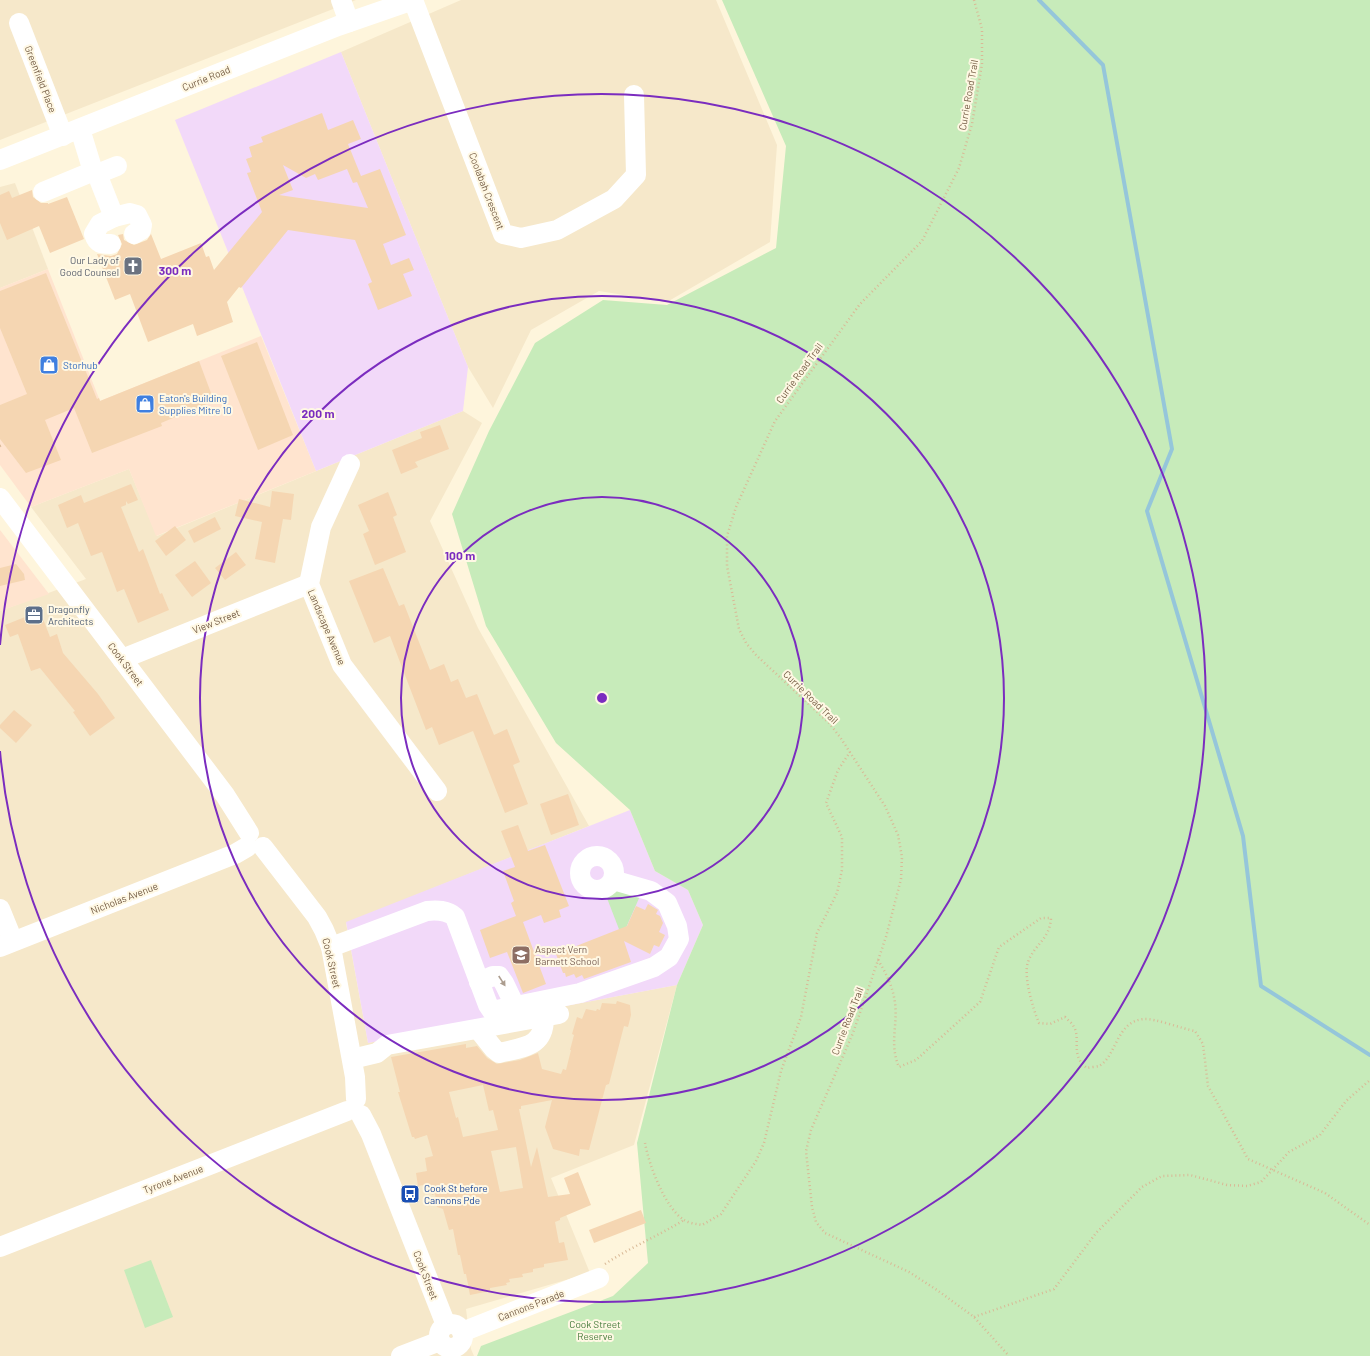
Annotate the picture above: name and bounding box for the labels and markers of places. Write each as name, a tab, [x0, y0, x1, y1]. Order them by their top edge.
place label: Our Lady of Good Counsel	[60, 254, 119, 278]
church icon: Our Lady of Good Counsel	[122, 255, 144, 277]
shop icon: Storhub	[38, 354, 60, 376]
place label: Storhub	[63, 359, 98, 371]
place label: Eaton's Building Supplies Mitre 10	[159, 392, 232, 416]
shop icon: Eaton's Building Supplies Mitre 10	[134, 393, 156, 415]
place label: Dragonfly Architects	[48, 603, 93, 627]
office icon: Dragonfly Architects	[23, 604, 45, 626]
centre of rings	[595, 691, 609, 705]
place label: Aspect Vern Barnett School	[535, 943, 599, 967]
school or university icon: Aspect Vern Barnett School	[510, 944, 532, 966]
place label: Cook St before Cannons Pde	[424, 1182, 488, 1206]
bus stop icon: Cook St before Cannons Pde	[399, 1183, 421, 1205]

